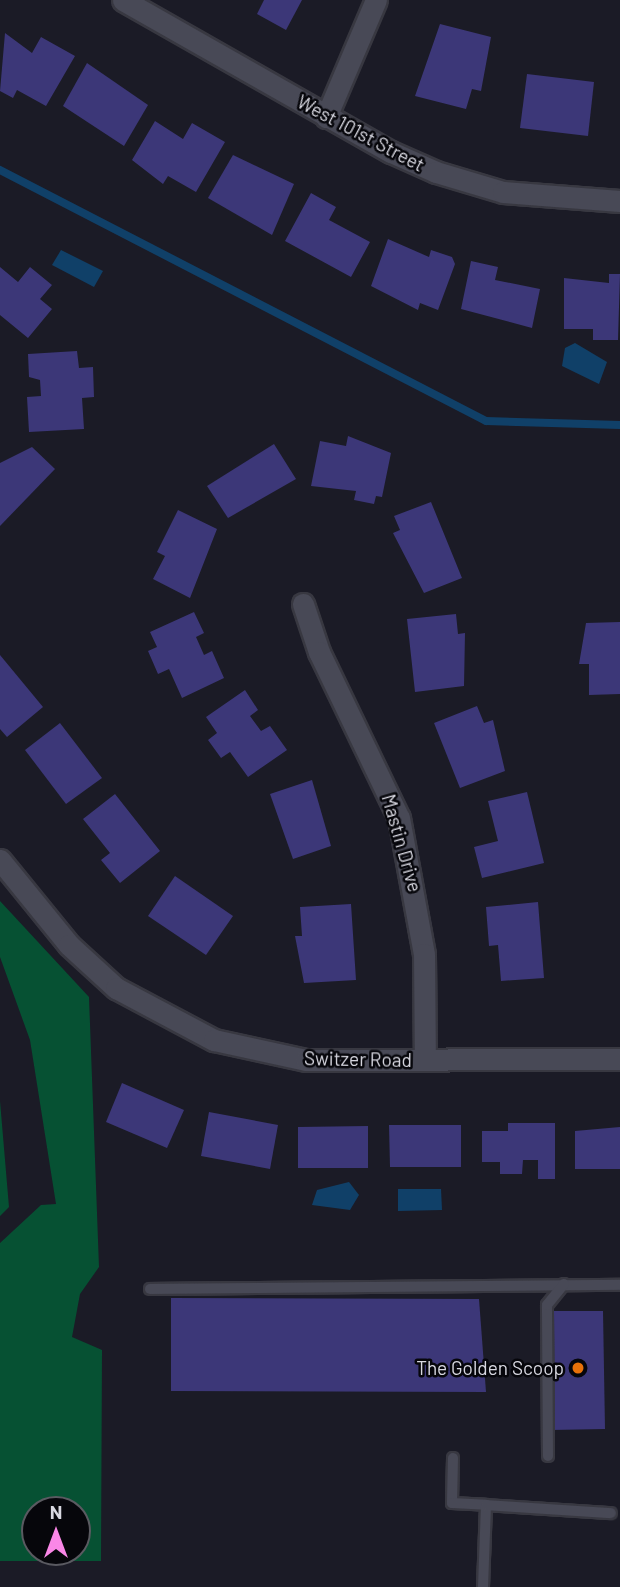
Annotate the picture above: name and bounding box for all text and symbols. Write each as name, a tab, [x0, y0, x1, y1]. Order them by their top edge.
street label: West 101st Street	[294, 90, 428, 176]
street label: Mastin Drive	[377, 792, 427, 894]
street label: Switzer Road	[304, 1047, 412, 1071]
place label: The Golden Scoop	[416, 1357, 564, 1379]
marker: The Golden Scoop	[570, 1360, 586, 1376]
north arrow	[21, 1496, 91, 1566]
text: N	[50, 1500, 62, 1523]

